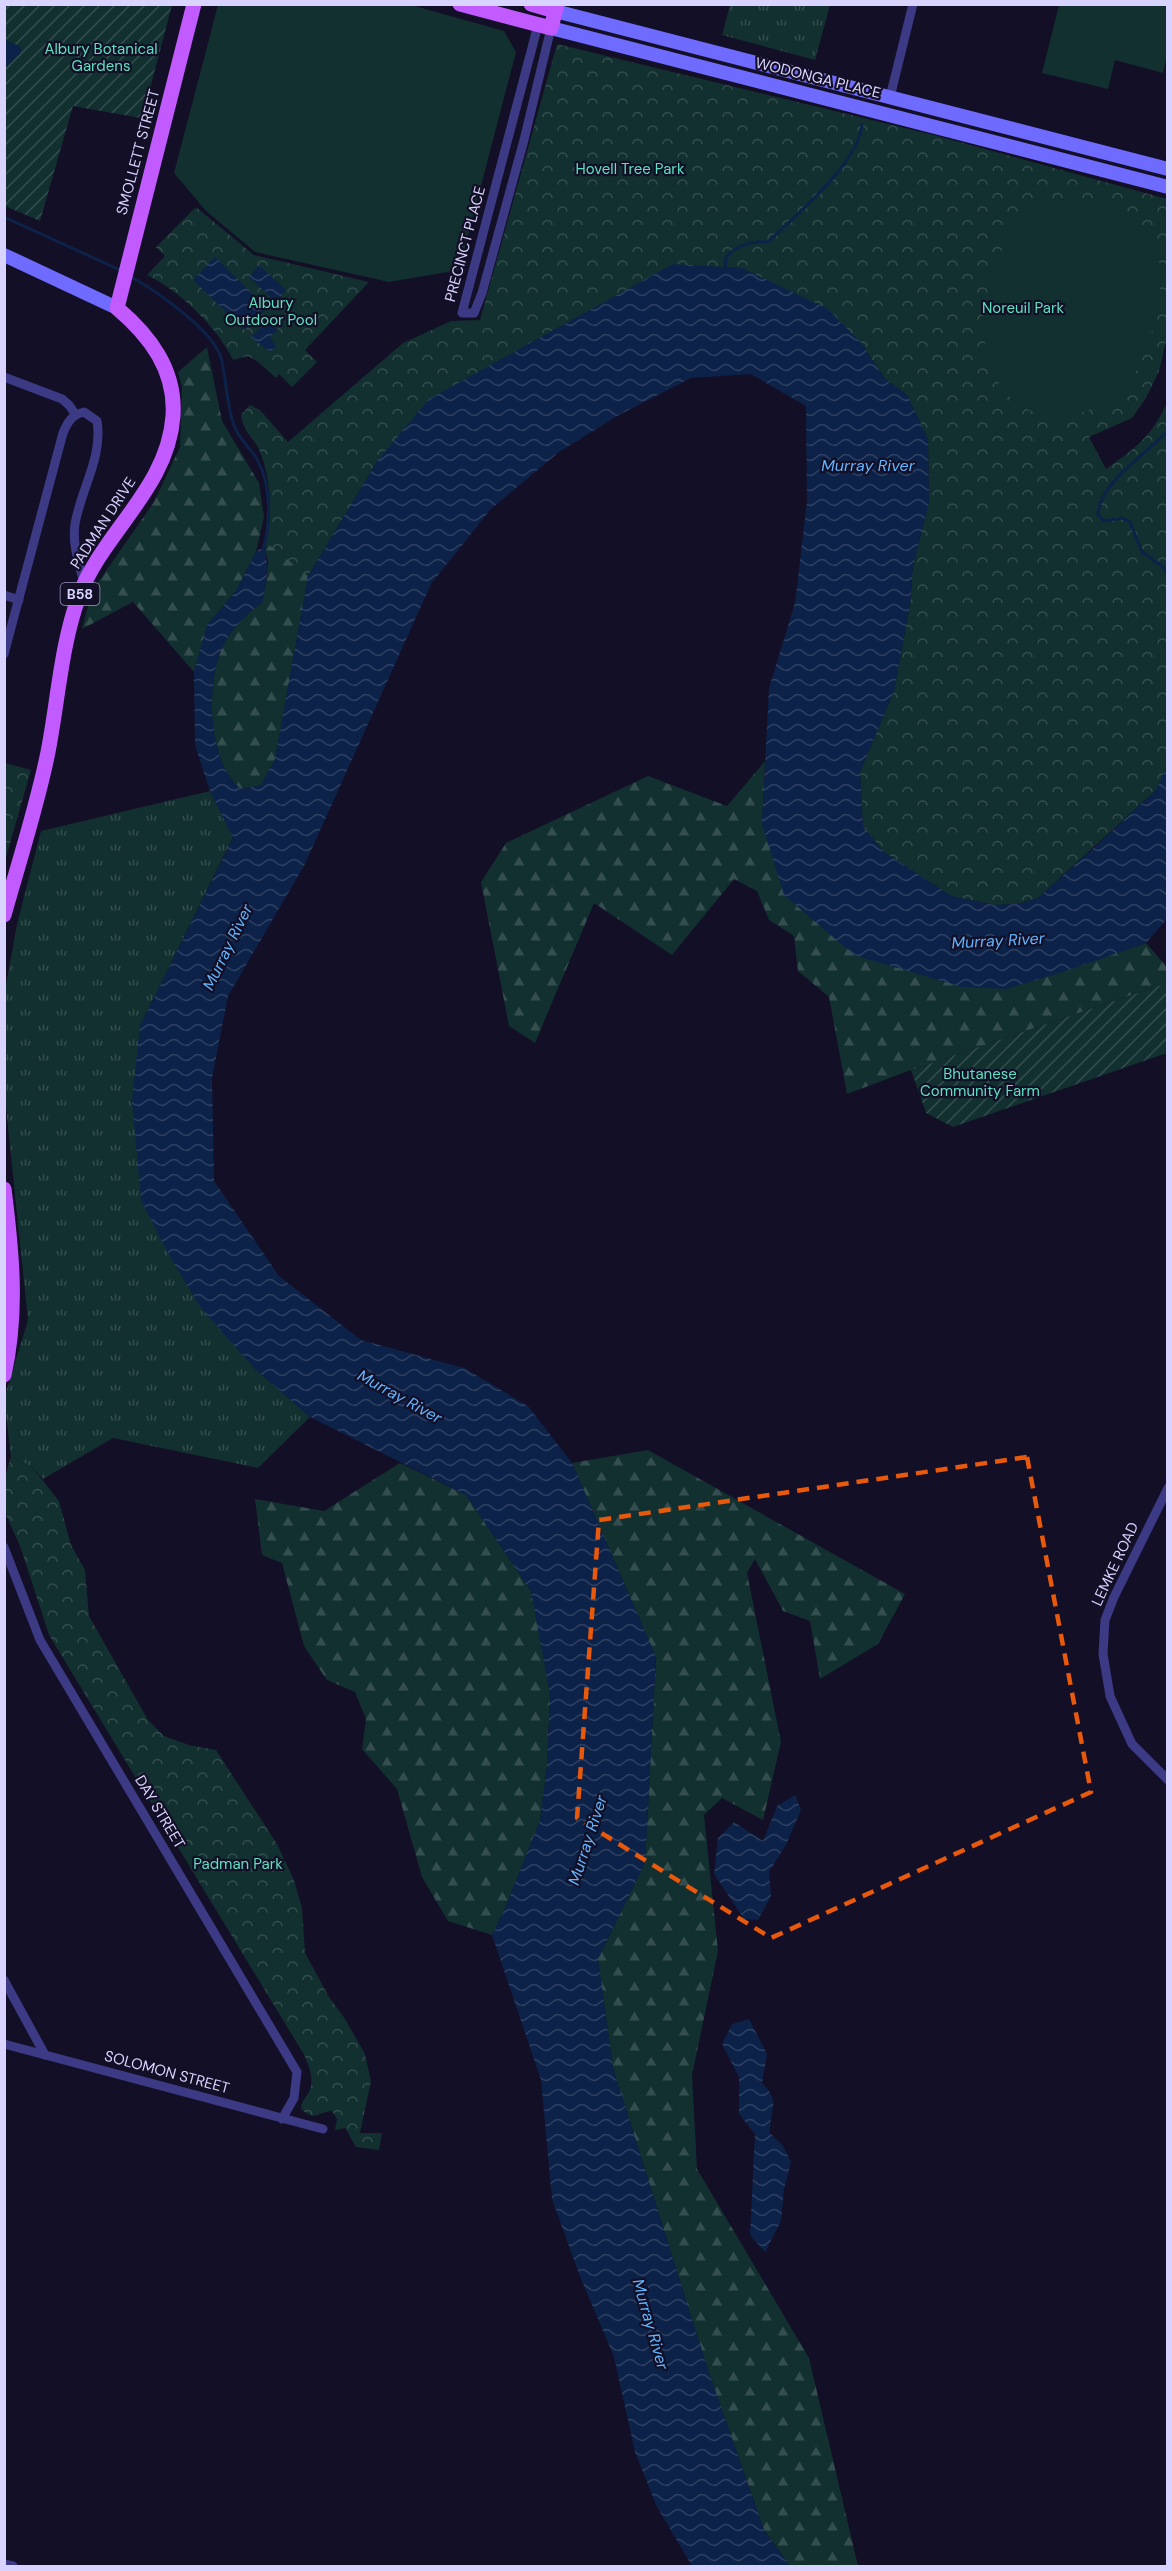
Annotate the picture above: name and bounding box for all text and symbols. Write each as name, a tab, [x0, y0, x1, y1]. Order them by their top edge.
park label: Albury Botanical Gardens	[44, 39, 158, 76]
street label: WODONGA PLACE	[753, 53, 883, 103]
street label: SMOLLETT STREET	[112, 87, 164, 217]
park label: Hovell Tree Park	[576, 159, 685, 179]
street label: PRECINCT PLACE	[440, 184, 490, 304]
park label: Albury Outdoor Pool	[225, 293, 317, 330]
park label: Noreuil Park	[982, 298, 1065, 318]
water label: Murray River	[821, 455, 916, 476]
street label: PADMAN DRIVE	[66, 473, 140, 573]
road number: B58	[60, 583, 100, 605]
water label: Murray River	[198, 900, 258, 994]
water label: Murray River	[951, 928, 1046, 953]
park label: Bhutanese Community Farm	[920, 1064, 1040, 1101]
water label: Murray River	[354, 1365, 447, 1429]
street label: LEMKE ROAD	[1087, 1519, 1143, 1609]
street label: DAY STREET	[130, 1772, 190, 1852]
water label: Murray River	[563, 1792, 612, 1888]
park label: Padman Park	[193, 1854, 283, 1874]
street label: SOLOMON STREET	[102, 2046, 232, 2098]
water label: Murray River	[628, 2276, 674, 2373]

